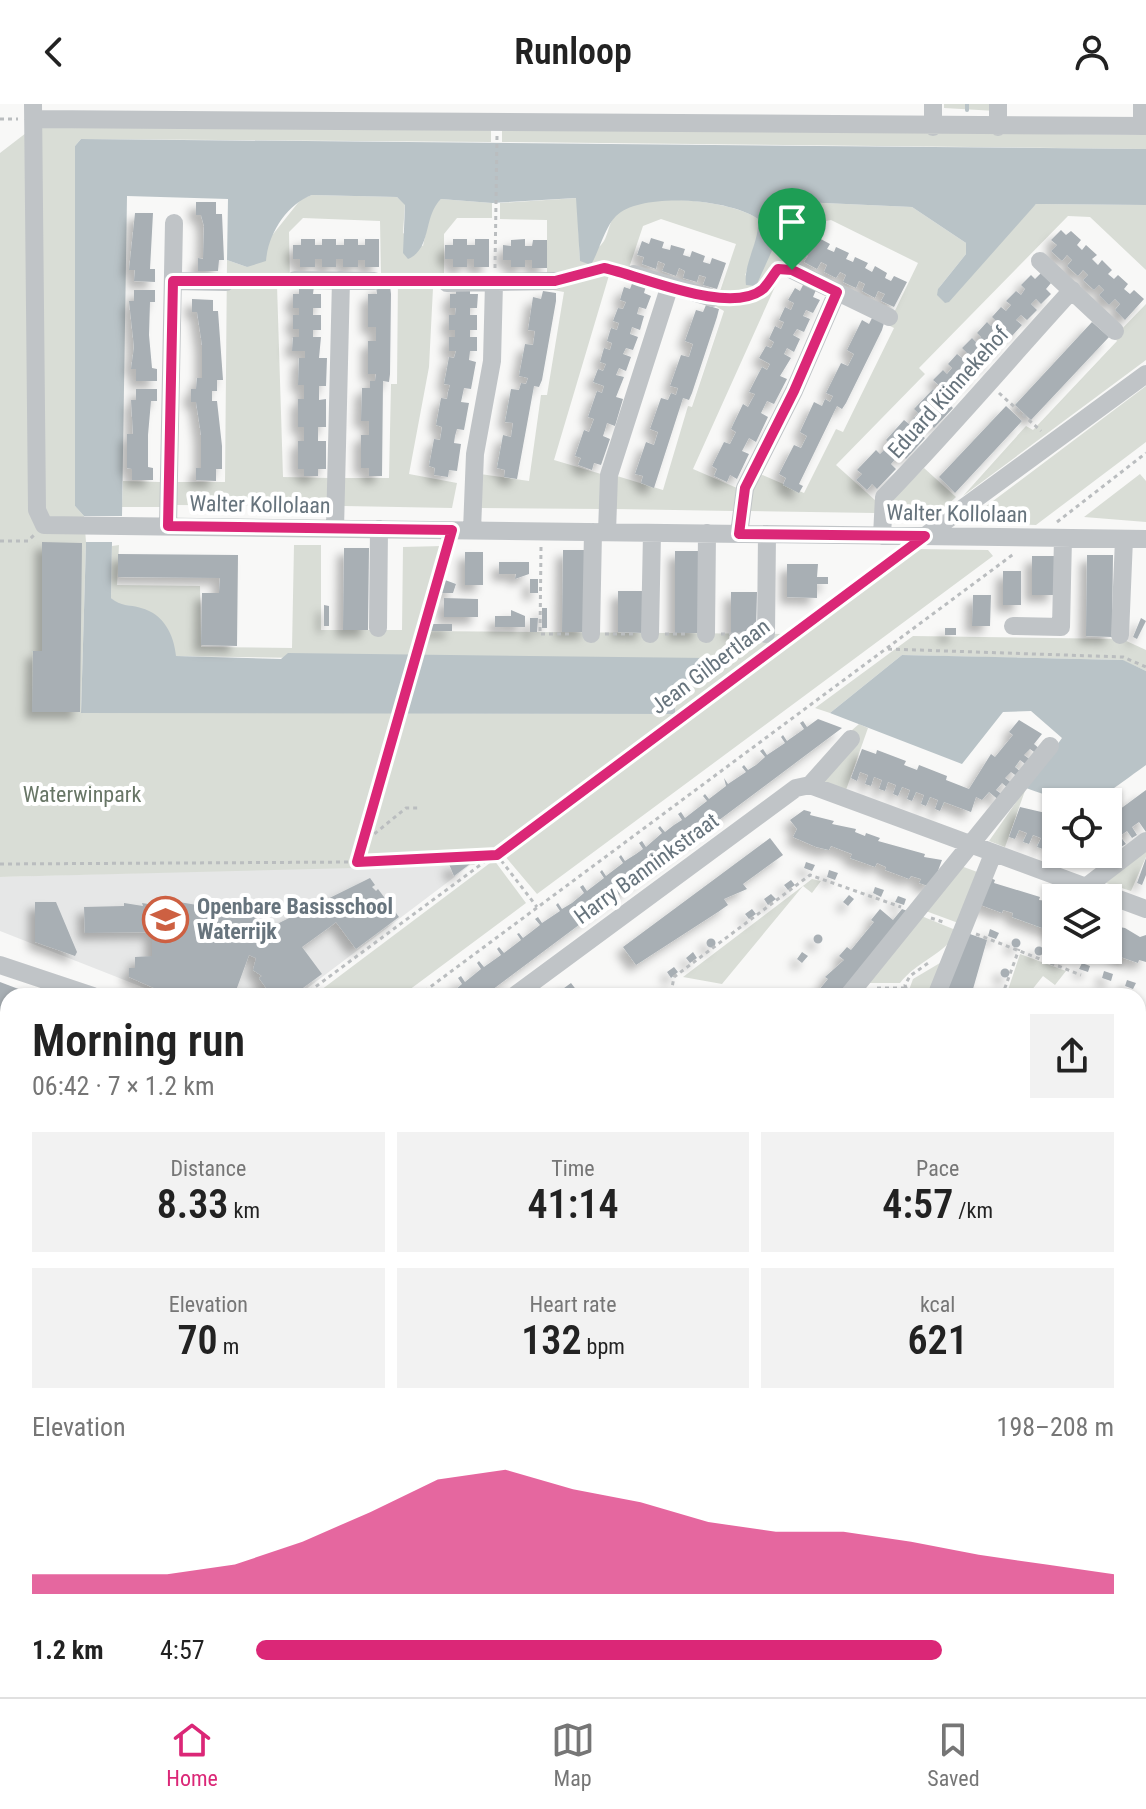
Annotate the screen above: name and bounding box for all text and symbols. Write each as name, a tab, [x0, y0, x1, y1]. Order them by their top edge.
icon: back	[32, 30, 76, 74]
icon: person	[1070, 30, 1114, 74]
text: Runloop	[514, 31, 632, 73]
pin	[758, 188, 826, 270]
icon: arrive	[770, 200, 814, 244]
street label: Eduard Künnekehof	[883, 322, 1014, 463]
street label: Walter Kollolaan	[189, 491, 331, 518]
street label: Walter Kollolaan	[886, 500, 1028, 527]
street label: Jean Gilbertlaan	[646, 614, 775, 719]
park label: Waterwinpark	[23, 782, 141, 807]
map controls	[1042, 788, 1122, 964]
button: locate	[1042, 788, 1122, 868]
street label: Harry Banninkstraat	[569, 808, 723, 929]
button: layers	[1042, 884, 1122, 964]
place label: Openbare Basisschool Waterrijk	[197, 894, 393, 944]
school or university icon: Openbare Basisschool Waterrijk	[142, 895, 190, 943]
button: share	[1030, 1014, 1114, 1098]
text: Morning run	[32, 1015, 245, 1067]
text: 06:42 · 7 × 1.2 km	[32, 1071, 214, 1101]
text: Distance	[170, 1156, 246, 1181]
text: Time	[551, 1156, 595, 1181]
text: Pace	[916, 1156, 959, 1181]
text: 8.33	[157, 1181, 228, 1228]
text: 41:14	[527, 1181, 619, 1228]
text: 4:57	[882, 1181, 953, 1228]
text: km	[228, 1198, 260, 1223]
text: /km	[953, 1198, 993, 1223]
text: Elevation	[169, 1292, 248, 1317]
text: Heart rate	[530, 1292, 616, 1317]
text: kcal	[920, 1292, 955, 1317]
text: 70	[177, 1317, 218, 1364]
text: 132	[521, 1317, 582, 1364]
text: 621	[907, 1317, 968, 1364]
text: m	[218, 1334, 239, 1359]
text: bpm	[582, 1334, 625, 1359]
text: Elevation	[32, 1412, 126, 1442]
text: 198–208 m	[997, 1412, 1114, 1442]
text: 1.2 km	[32, 1635, 104, 1665]
text: 4:57	[160, 1635, 205, 1665]
tab: Home	[166, 1718, 218, 1791]
tab: Map	[551, 1718, 595, 1791]
tab: Saved	[927, 1718, 980, 1791]

